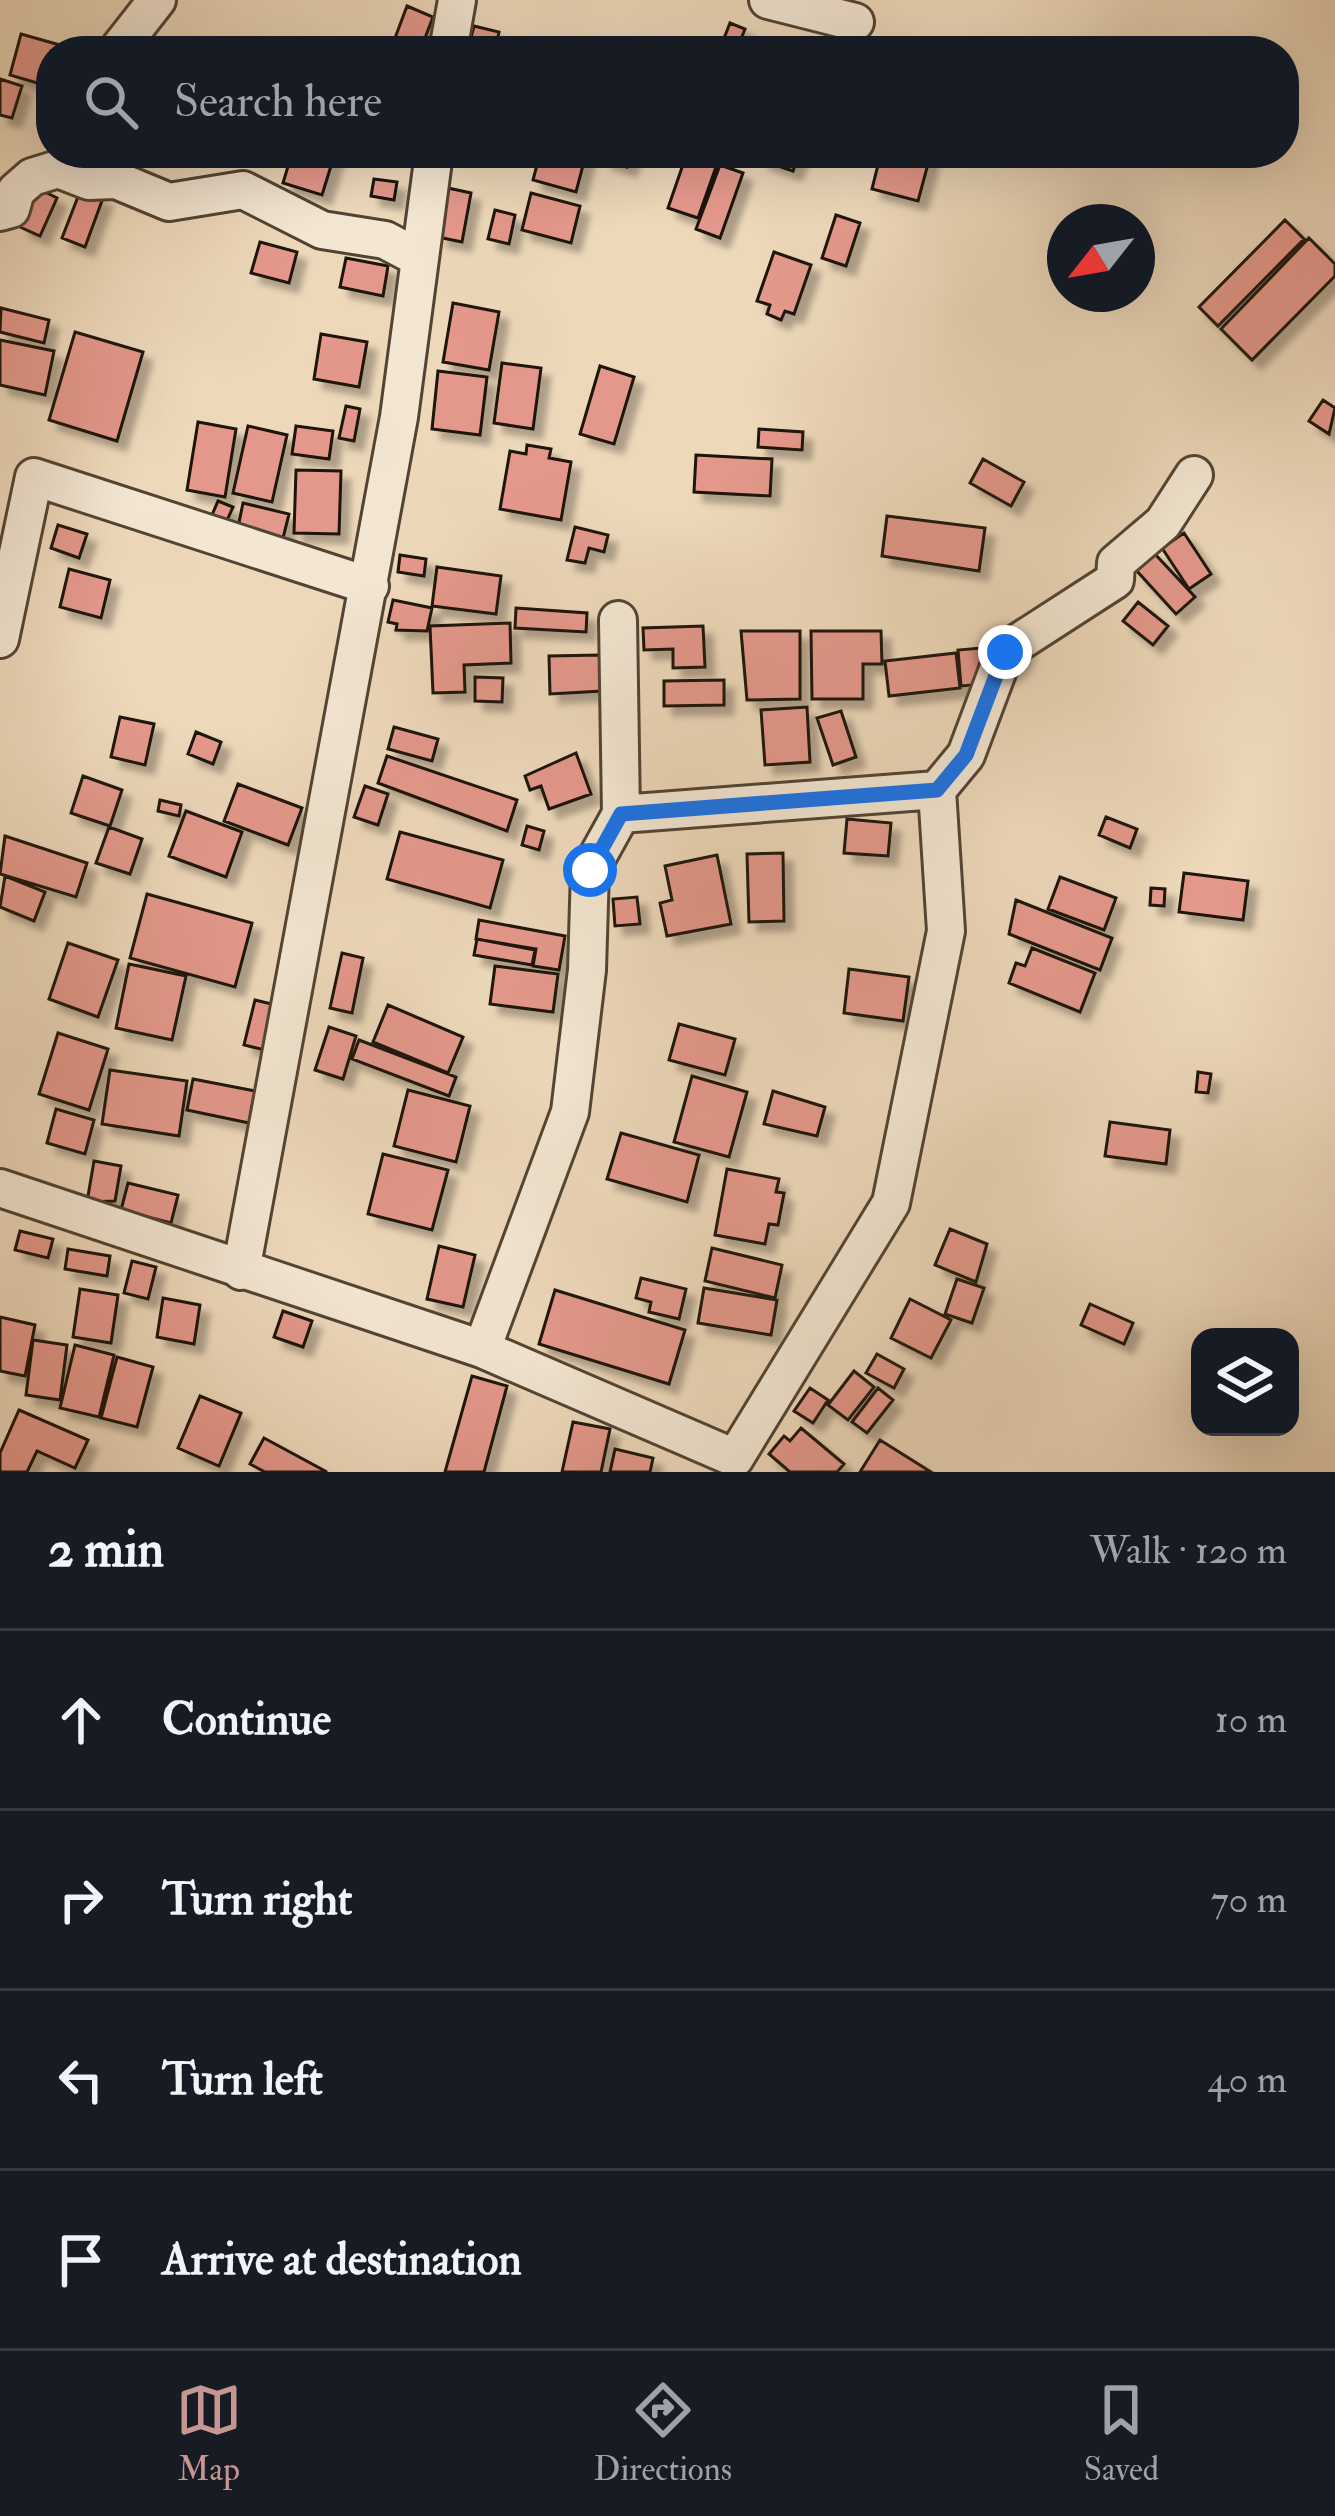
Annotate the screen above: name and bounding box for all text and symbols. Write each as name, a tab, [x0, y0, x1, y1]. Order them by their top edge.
search box	[36, 36, 1299, 168]
icon: search	[78, 69, 144, 135]
text: Search here	[174, 74, 382, 130]
north arrow	[1047, 204, 1155, 312]
route end	[978, 625, 1032, 679]
route start	[563, 843, 617, 897]
map controls	[1191, 1328, 1299, 1436]
button: layers	[1191, 1328, 1299, 1436]
text: 2 min	[48, 1518, 164, 1582]
text: Walk · 120 m	[1090, 1526, 1287, 1575]
icon: ahead	[48, 1687, 114, 1753]
text: Continue	[162, 1692, 331, 1748]
text: 10 m	[1215, 1695, 1287, 1744]
icon: right	[48, 1867, 114, 1933]
text: Turn right	[162, 1872, 352, 1928]
text: 70 m	[1211, 1875, 1287, 1924]
icon: left	[48, 2047, 114, 2113]
text: Turn left	[162, 2052, 323, 2108]
text: 40 m	[1208, 2055, 1287, 2104]
icon: arrive	[48, 2227, 114, 2293]
text: Arrive at destination	[162, 2232, 522, 2288]
tab: Map	[176, 2377, 242, 2490]
tab: Directions	[594, 2377, 732, 2490]
tab: Saved	[1084, 2377, 1159, 2490]

